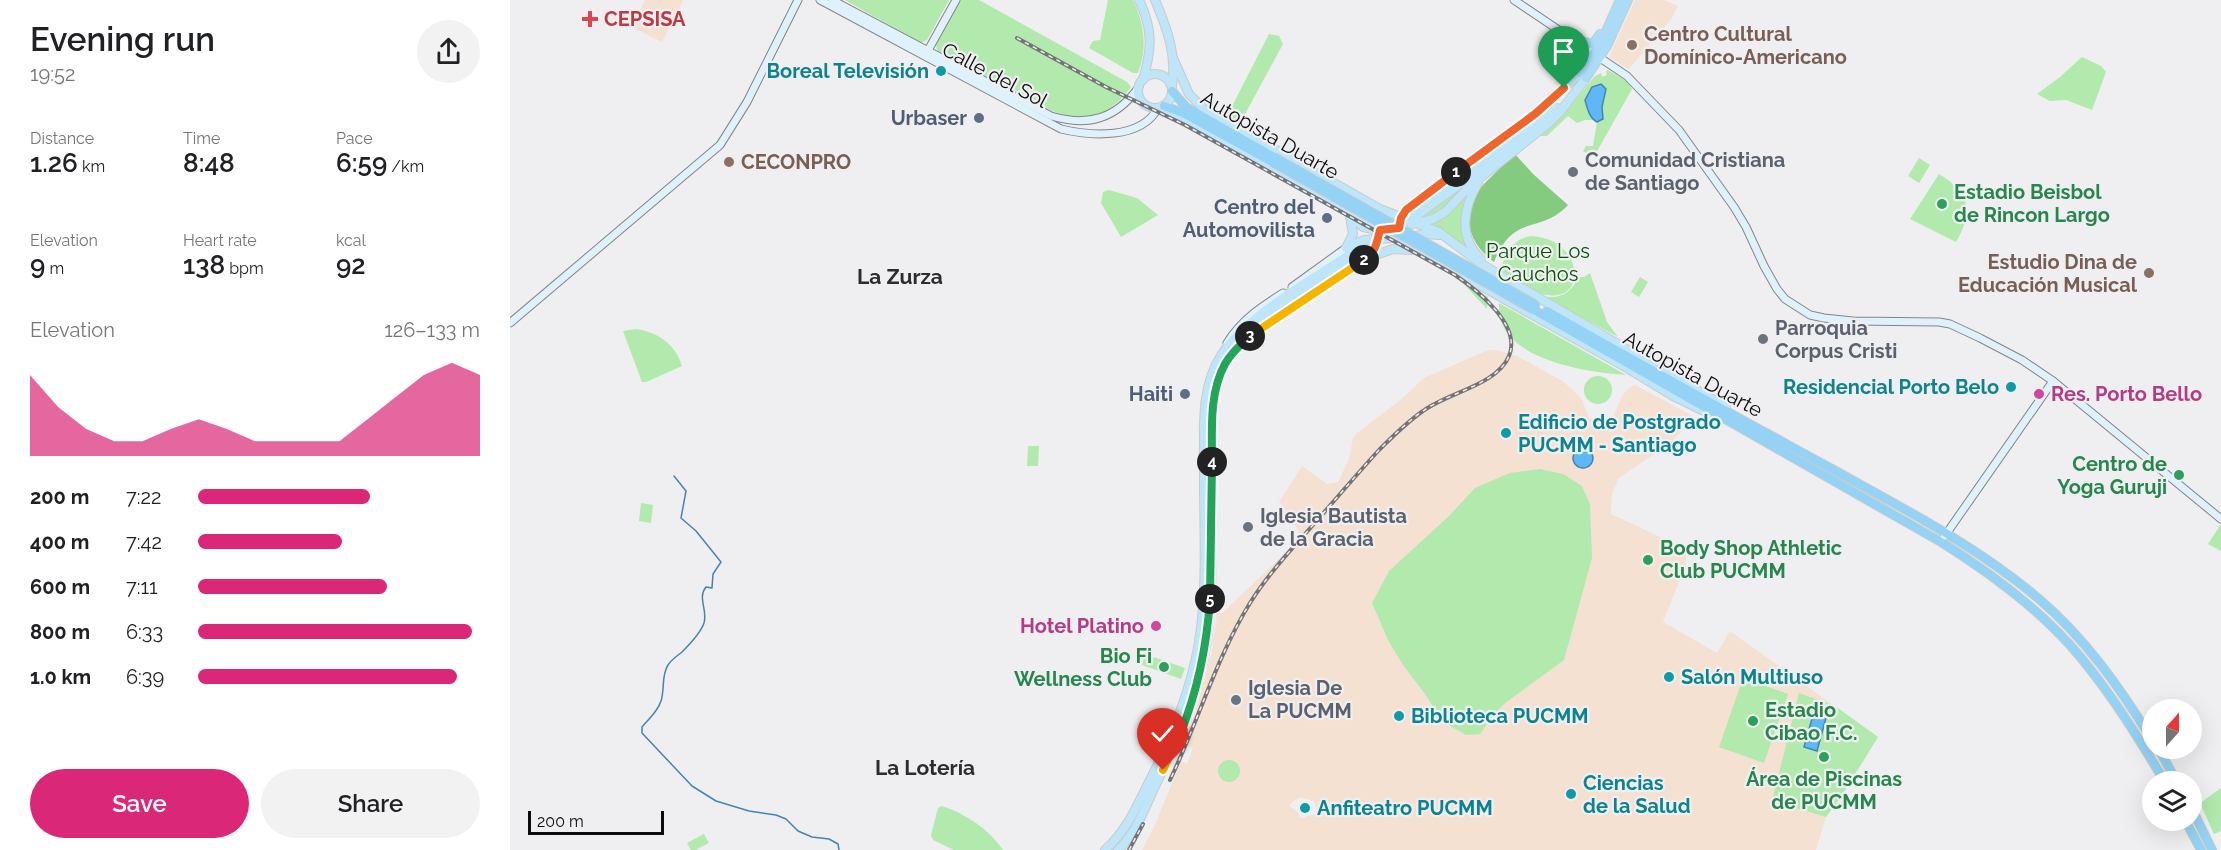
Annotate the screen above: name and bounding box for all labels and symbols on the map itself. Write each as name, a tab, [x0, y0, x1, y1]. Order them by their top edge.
place label: CEPSISA	[604, 7, 686, 31]
marker: CEPSISA	[581, 10, 599, 28]
place label: Centro Cultural Domínico-Americano	[1644, 22, 1847, 69]
pin	[1538, 26, 1589, 88]
street label: Calle del Sol	[938, 37, 1052, 113]
marker: Centro Cultural Domínico-Americano	[1625, 38, 1639, 52]
place label: Boreal Televisión	[767, 59, 929, 83]
marker: Boreal Televisión	[934, 64, 948, 78]
street label: Autopista Duarte	[1197, 86, 1343, 184]
place label: Urbaser	[891, 106, 967, 130]
marker: Urbaser	[972, 111, 986, 125]
place label: Comunidad Cristiana de Santiago	[1585, 148, 1785, 195]
place label: CECONPRO	[741, 150, 851, 174]
marker: CECONPRO	[722, 155, 736, 169]
pin: 1	[1441, 157, 1471, 187]
marker: Comunidad Cristiana de Santiago	[1566, 165, 1580, 179]
place label: Estadio Beisbol de Rincon Largo	[1954, 180, 2110, 227]
place label: Centro del Automovilista	[1183, 195, 1316, 242]
marker: Estadio Beisbol de Rincon Largo	[1935, 197, 1949, 211]
marker: Centro del Automovilista	[1320, 211, 1334, 225]
park label: Parque Los Cauchos	[1486, 239, 1590, 286]
pin: 2	[1349, 245, 1379, 275]
place label: Estudio Dina de Educación Musical	[1958, 250, 2138, 297]
district label: La Zurza	[857, 264, 943, 289]
marker: Estudio Dina de Educación Musical	[2142, 266, 2156, 280]
place label: Parroquia Corpus Cristi	[1775, 316, 1897, 363]
pin: 3	[1235, 321, 1265, 351]
street label: Autopista Duarte	[1619, 326, 1767, 422]
marker: Parroquia Corpus Cristi	[1756, 332, 1770, 346]
place label: Residencial Porto Belo	[1783, 375, 1999, 399]
marker: Residencial Porto Belo	[2004, 380, 2018, 394]
place label: Haiti	[1129, 382, 1173, 406]
place label: Res. Porto Bello	[2051, 382, 2202, 406]
marker: Haiti	[1178, 387, 1192, 401]
marker: Res. Porto Bello	[2032, 387, 2046, 401]
place label: Edificio de Postgrado PUCMM - Santiago	[1518, 410, 1721, 457]
marker: Edificio de Postgrado PUCMM - Santiago	[1499, 426, 1513, 440]
pin: 4	[1197, 447, 1227, 477]
place label: Centro de Yoga Guruji	[2057, 452, 2167, 499]
marker: Centro de Yoga Guruji	[2172, 468, 2186, 482]
place label: Iglesia Bautista de la Gracia	[1260, 504, 1407, 551]
marker: Iglesia Bautista de la Gracia	[1241, 520, 1255, 534]
place label: Body Shop Athletic Club PUCMM	[1660, 536, 1842, 583]
marker: Body Shop Athletic Club PUCMM	[1641, 553, 1655, 567]
pin: 5	[1195, 584, 1225, 614]
place label: Hotel Platino	[1020, 614, 1144, 638]
marker: Hotel Platino	[1149, 619, 1163, 633]
place label: Bio Fi Wellness Club	[1014, 644, 1152, 691]
marker: Bio Fi Wellness Club	[1157, 660, 1171, 674]
place label: Salón Multiuso	[1681, 665, 1823, 689]
marker: Salón Multiuso	[1662, 670, 1676, 684]
place label: Iglesia De La PUCMM	[1248, 676, 1352, 723]
marker: Iglesia De La PUCMM	[1229, 693, 1243, 707]
place label: Estadio Cibao F.C.	[1765, 698, 1857, 745]
north arrow	[2142, 699, 2202, 759]
place label: Biblioteca PUCMM	[1411, 704, 1589, 728]
pin	[1137, 708, 1188, 770]
marker: Biblioteca PUCMM	[1392, 709, 1406, 723]
marker: Estadio Cibao F.C.	[1746, 714, 1760, 728]
marker: Área de Piscinas de PUCMM	[1817, 750, 1831, 764]
district label: La Lotería	[875, 755, 975, 780]
place label: Área de Piscinas de PUCMM	[1746, 767, 1902, 814]
place label: Ciencias de la Salud	[1583, 771, 1691, 818]
marker: Ciencias de la Salud	[1564, 787, 1578, 801]
place label: Anfiteatro PUCMM	[1317, 796, 1493, 820]
marker: Anfiteatro PUCMM	[1298, 801, 1312, 815]
scale bar	[528, 808, 664, 836]

